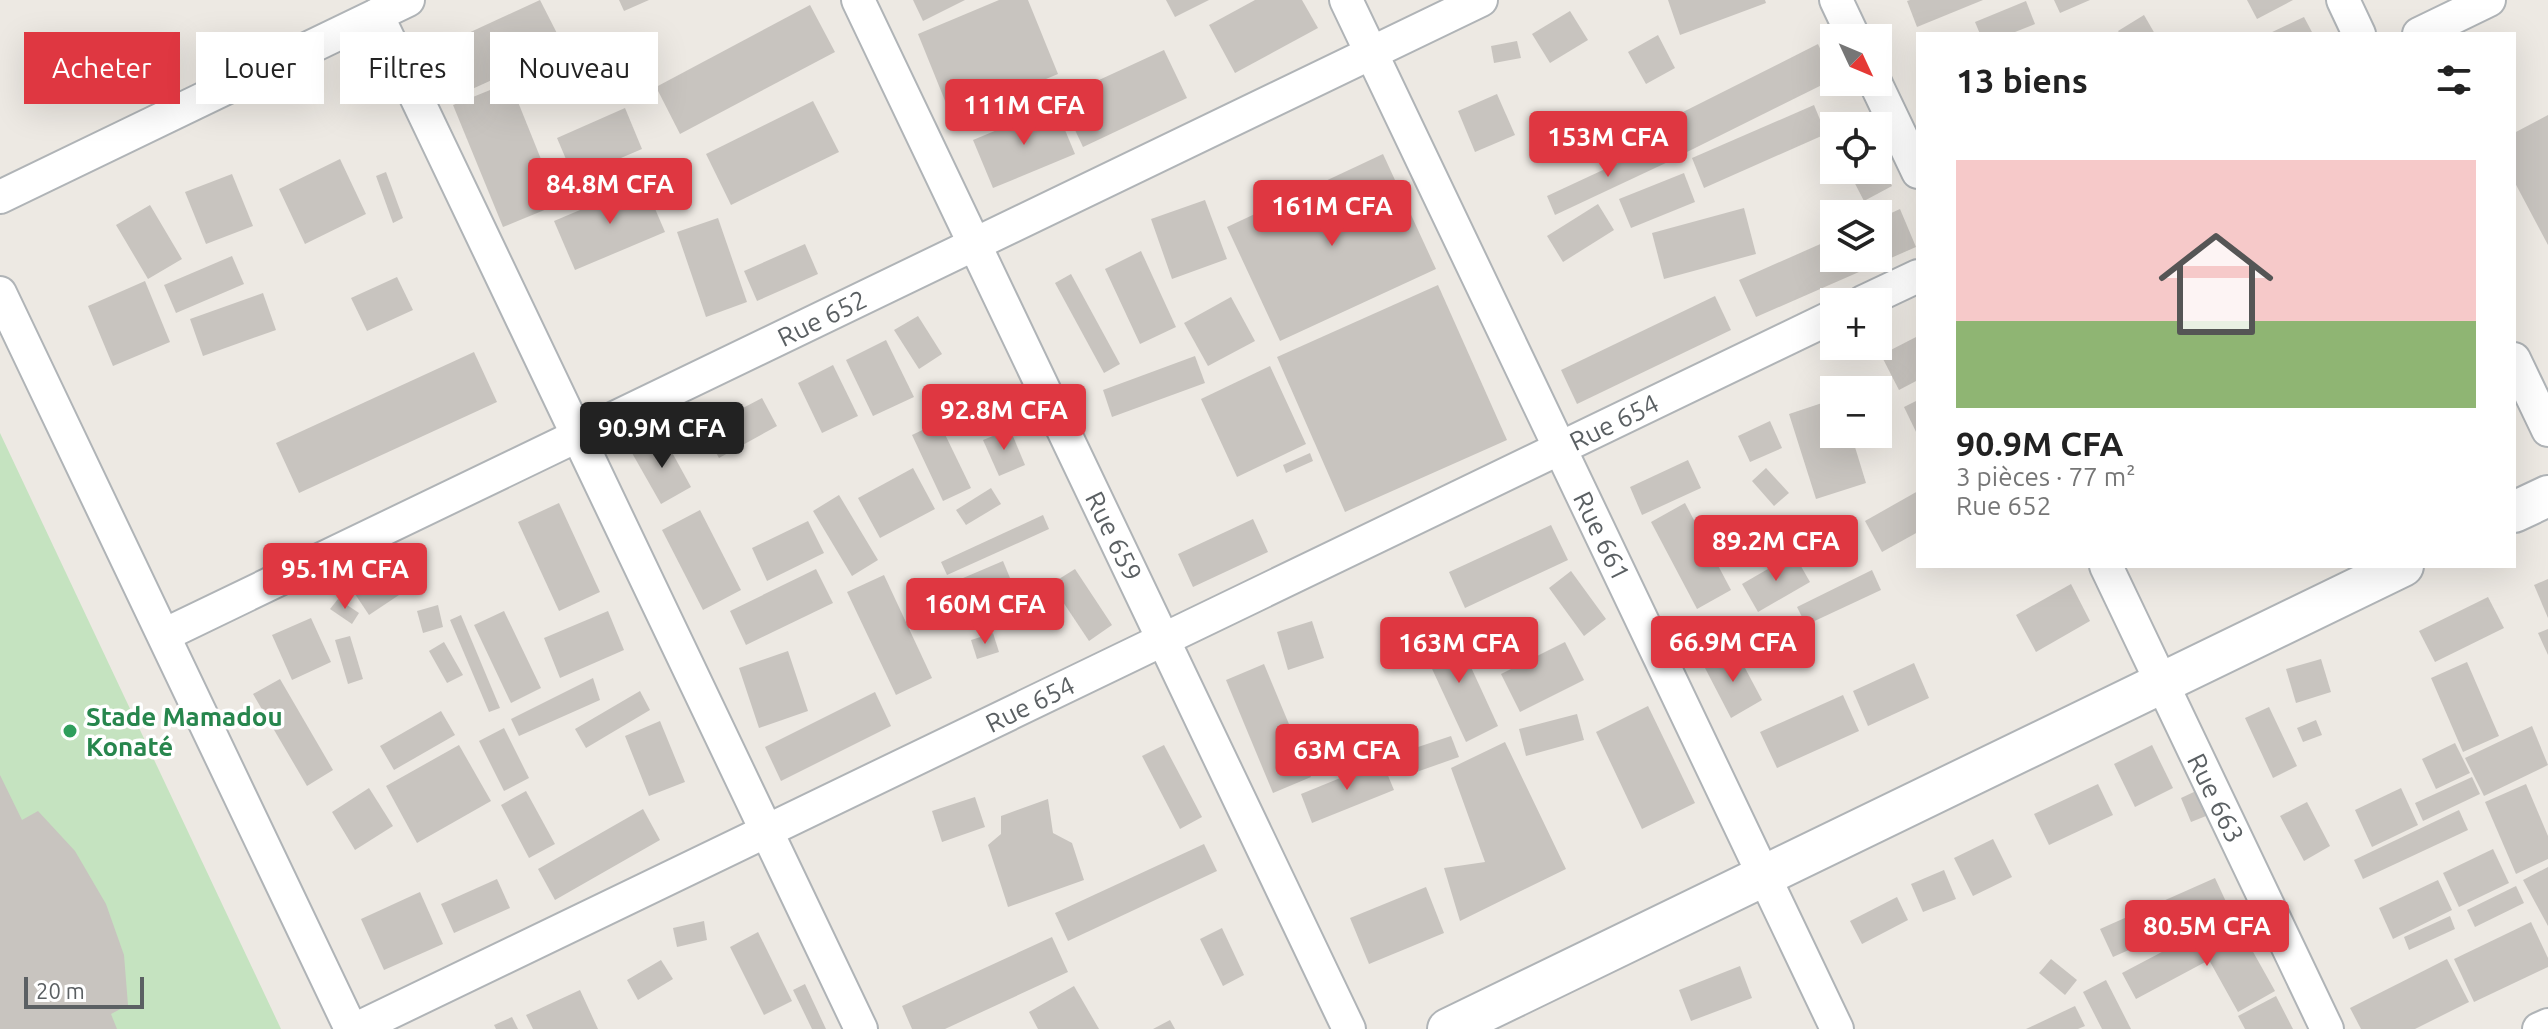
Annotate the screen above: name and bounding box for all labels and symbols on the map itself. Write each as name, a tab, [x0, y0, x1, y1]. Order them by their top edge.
north arrow	[1820, 24, 1892, 96]
pin: 111M CFA	[941, 79, 1107, 147]
pin: 153M CFA	[1525, 111, 1691, 179]
pin: 84.8M CFA	[518, 158, 702, 226]
pin: 161M CFA	[1249, 180, 1415, 248]
street label: Rue 652	[773, 284, 871, 352]
pin: 92.8M CFA	[912, 384, 1096, 452]
street label: Rue 654	[1565, 388, 1663, 456]
pin: 90.9M CFA	[570, 402, 754, 470]
street label: Rue 659	[1080, 487, 1148, 585]
street label: Rue 661	[1568, 487, 1636, 585]
pin: 89.2M CFA	[1684, 515, 1868, 583]
pin: 95.1M CFA	[253, 543, 437, 611]
pin: 160M CFA	[902, 578, 1068, 646]
pin: 66.9M CFA	[1641, 616, 1825, 684]
pin: 163M CFA	[1376, 617, 1542, 685]
street label: Rue 654	[981, 670, 1079, 738]
place label: Stade Mamadou Konaté	[86, 702, 283, 761]
marker: Stade Mamadou Konaté	[61, 722, 79, 740]
pin: 63M CFA	[1273, 724, 1421, 792]
street label: Rue 663	[2182, 749, 2250, 847]
pin: 80.5M CFA	[2115, 900, 2299, 968]
scale bar	[24, 973, 144, 1009]

